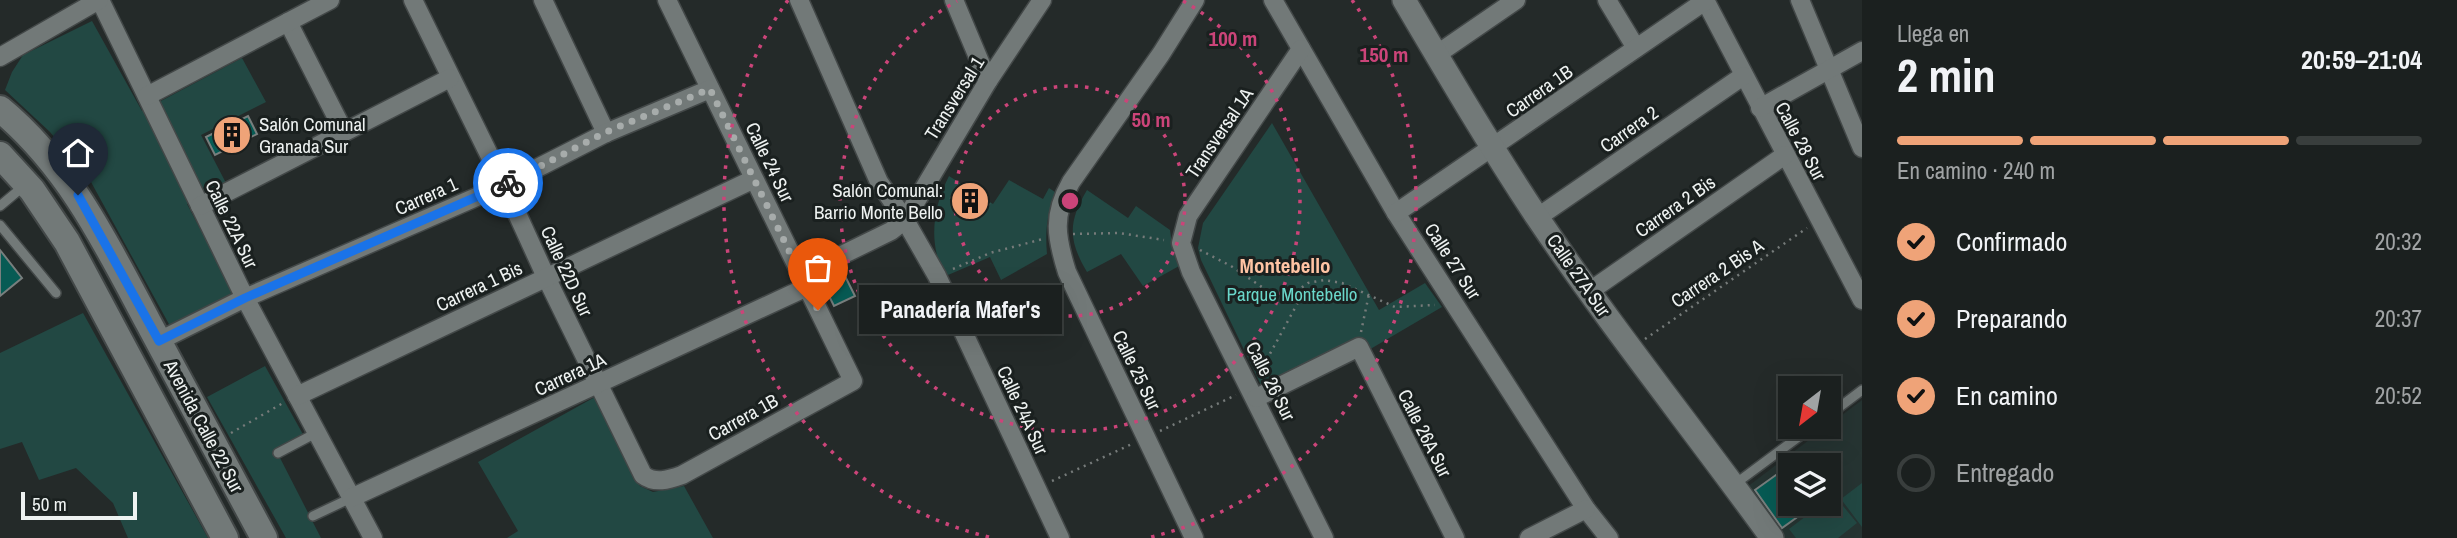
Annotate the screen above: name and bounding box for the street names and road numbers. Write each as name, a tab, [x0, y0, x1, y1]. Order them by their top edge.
street label: Transversal 1	[918, 51, 990, 145]
street label: Carrera 1B	[1500, 58, 1578, 124]
street label: Transversal 1A	[1179, 82, 1259, 183]
street label: Calle 28 Sur	[1769, 97, 1833, 186]
street label: Carrera 2	[1595, 99, 1663, 159]
street label: Calle 24 Sur	[740, 118, 801, 207]
street label: Carrera 2 Bis	[1630, 169, 1721, 243]
street label: Carrera 1	[391, 171, 462, 221]
street label: Calle 22A Sur	[199, 175, 265, 273]
street label: Calle 27 Sur	[1419, 218, 1488, 305]
street label: Calle 22D Sur	[535, 222, 600, 321]
street label: Calle 27A Sur	[1541, 229, 1617, 322]
street label: Carrera 2 Bis A	[1666, 232, 1769, 314]
street label: Carrera 1 Bis	[432, 255, 527, 317]
street label: Calle 25 Sur	[1107, 326, 1168, 415]
street label: Calle 26 Sur	[1240, 337, 1302, 426]
street label: Carrera 1A	[530, 346, 611, 402]
street label: Avenida Calle 22 Sur	[158, 354, 250, 498]
street label: Calle 24A Sur	[991, 361, 1055, 459]
street label: Calle 26A Sur	[1392, 385, 1459, 482]
street label: Carrera 1B	[703, 387, 783, 447]

